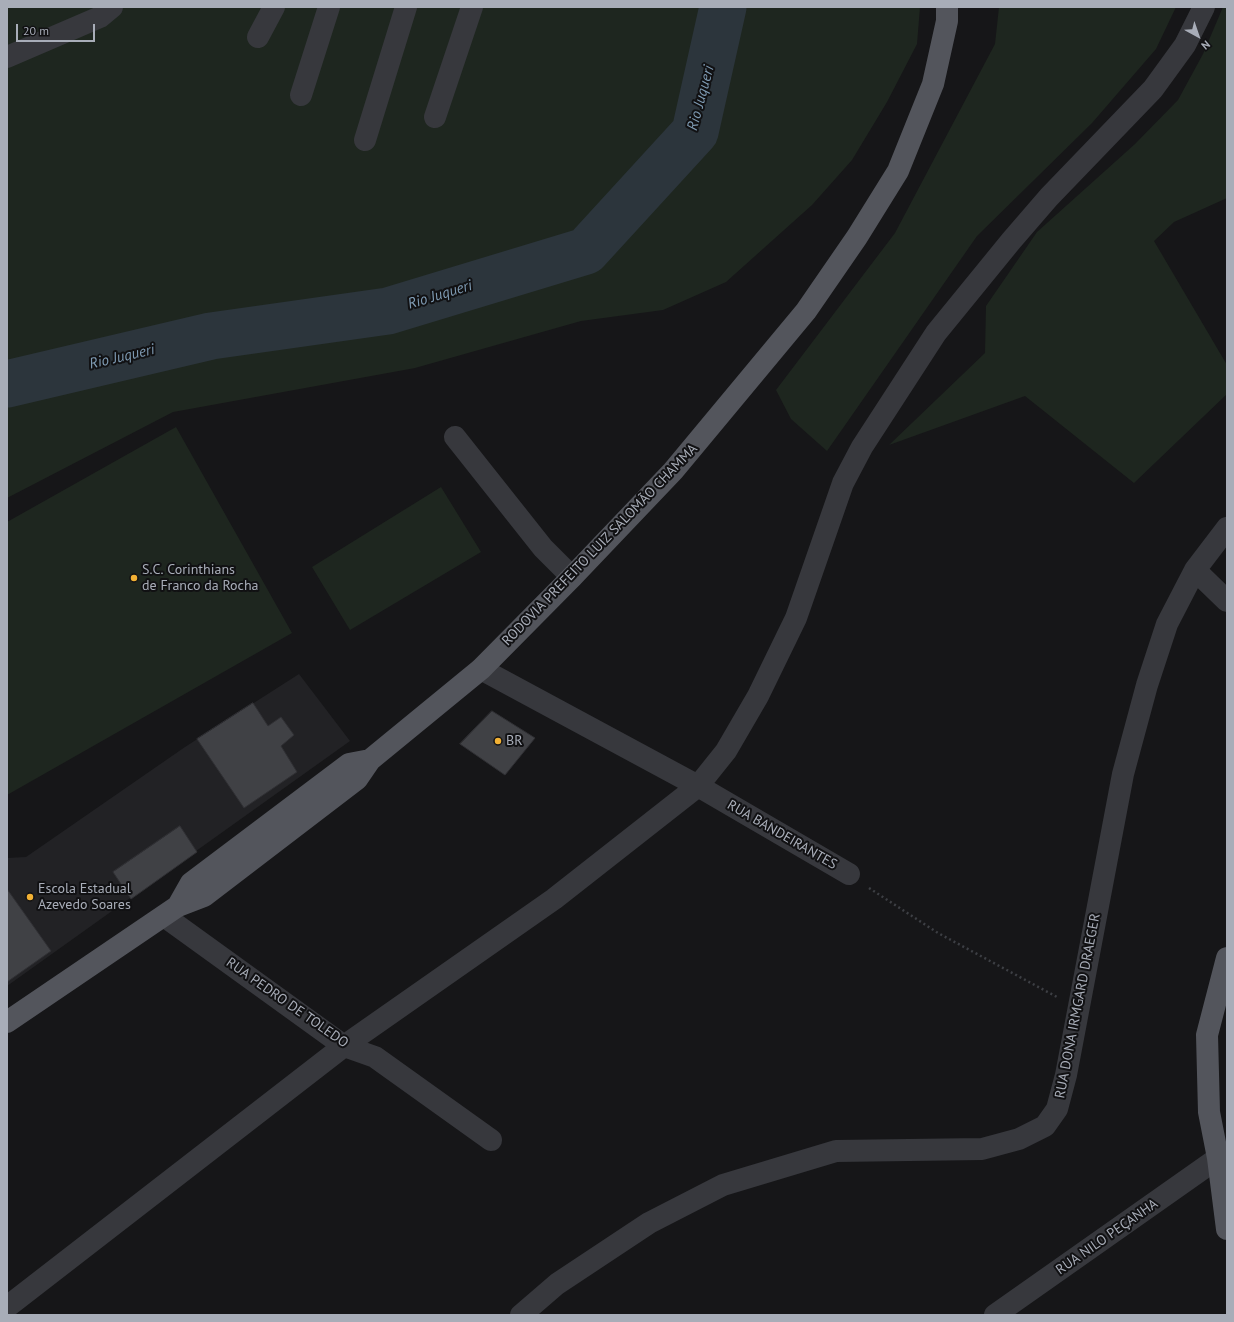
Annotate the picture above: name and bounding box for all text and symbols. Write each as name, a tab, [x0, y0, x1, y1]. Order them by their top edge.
scale bar	[18, 16, 97, 42]
north arrow	[1178, 16, 1218, 56]
text: 20 m	[23, 23, 49, 38]
text: N	[1198, 38, 1213, 53]
water label: Rio Juqueri	[684, 64, 718, 132]
water label: Rio Juqueri	[406, 277, 474, 313]
water label: Rio Juqueri	[88, 341, 156, 373]
street label: RODOVIA PREFEITO LUIZ SALOMÃO CHAMMA	[499, 441, 701, 649]
place label: S.C. Corinthians de Franco da Rocha	[142, 562, 259, 594]
marker: S.C. Corinthians de Franco da Rocha	[129, 573, 139, 583]
place label: BR	[506, 733, 523, 749]
marker: BR	[493, 736, 503, 746]
street label: RUA BANDEIRANTES	[724, 797, 840, 873]
place label: Escola Estadual Azevedo Soares	[38, 881, 131, 914]
marker: Escola Estadual Azevedo Soares	[25, 892, 35, 902]
street label: RUA DONA IRMGARD DRAEGER	[1052, 912, 1104, 1100]
street label: RUA PEDRO DE TOLEDO	[223, 954, 351, 1052]
street label: RUA NILO PEÇANHA	[1053, 1196, 1161, 1278]

